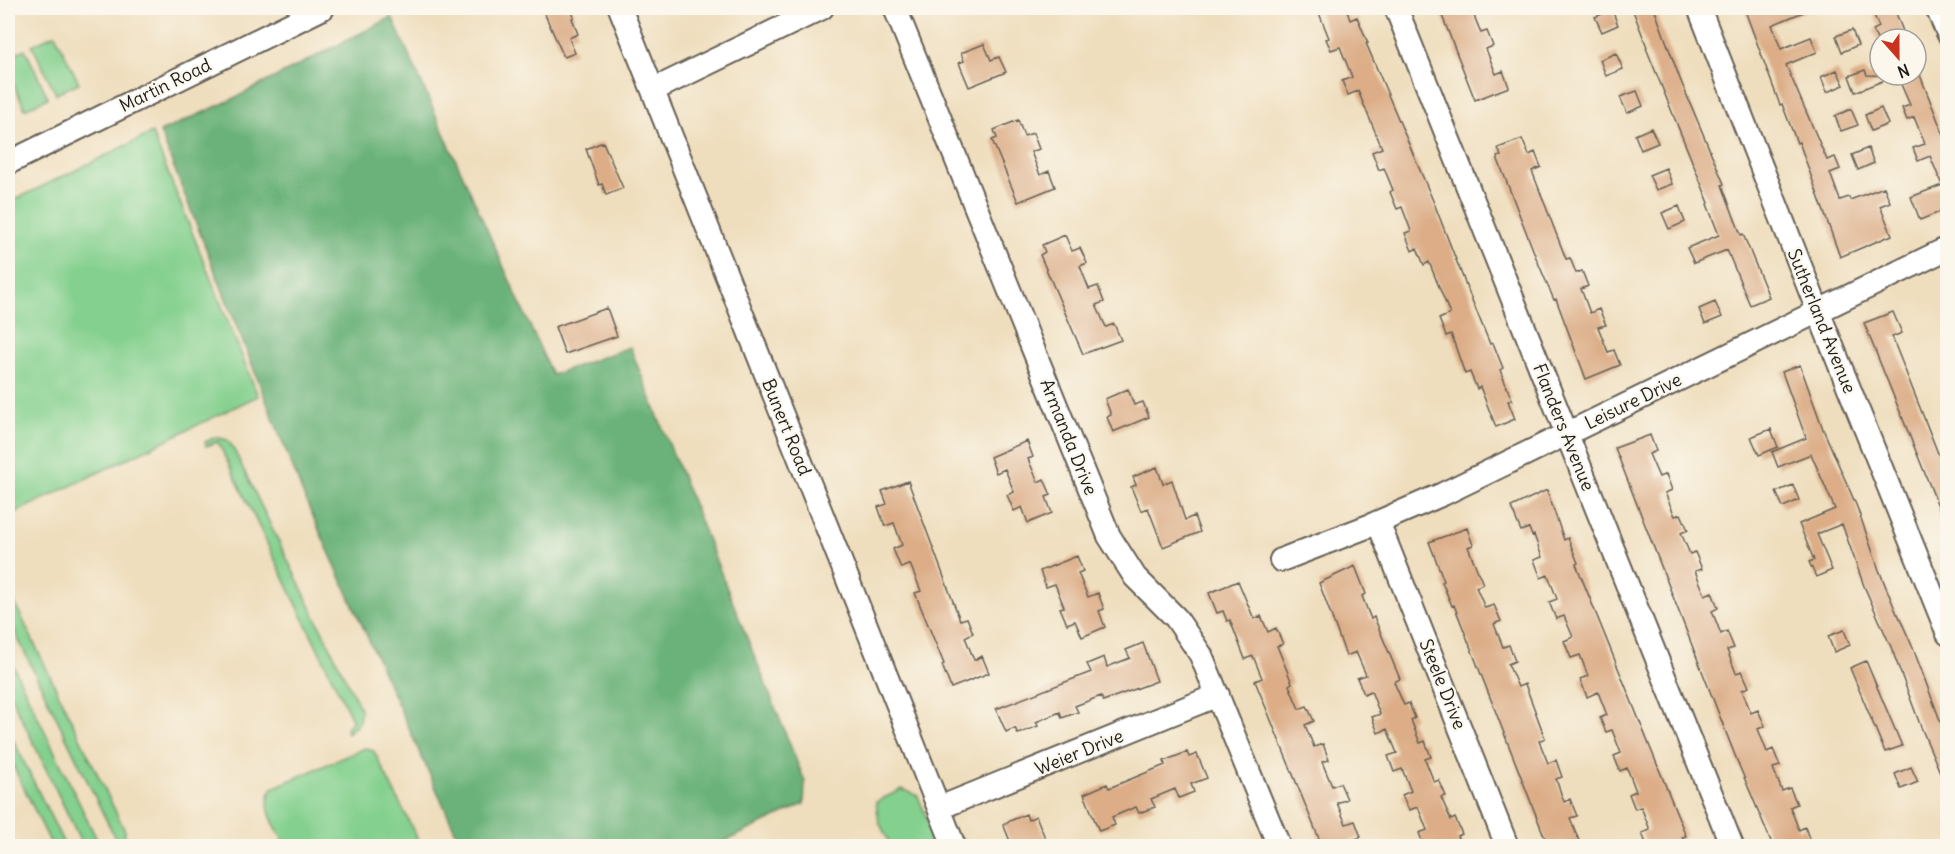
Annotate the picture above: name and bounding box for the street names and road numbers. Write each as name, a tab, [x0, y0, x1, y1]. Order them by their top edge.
street label: Martin Road	[115, 53, 215, 117]
street label: Sutherland Avenue	[1783, 245, 1861, 397]
street label: Flanders Avenue	[1528, 360, 1600, 494]
street label: Leisure Drive	[1581, 368, 1685, 434]
street label: Bunert Road	[757, 375, 817, 479]
street label: Armanda Drive	[1035, 376, 1103, 498]
street label: Steele Drive	[1414, 635, 1472, 733]
street label: Weier Drive	[1031, 724, 1127, 780]

